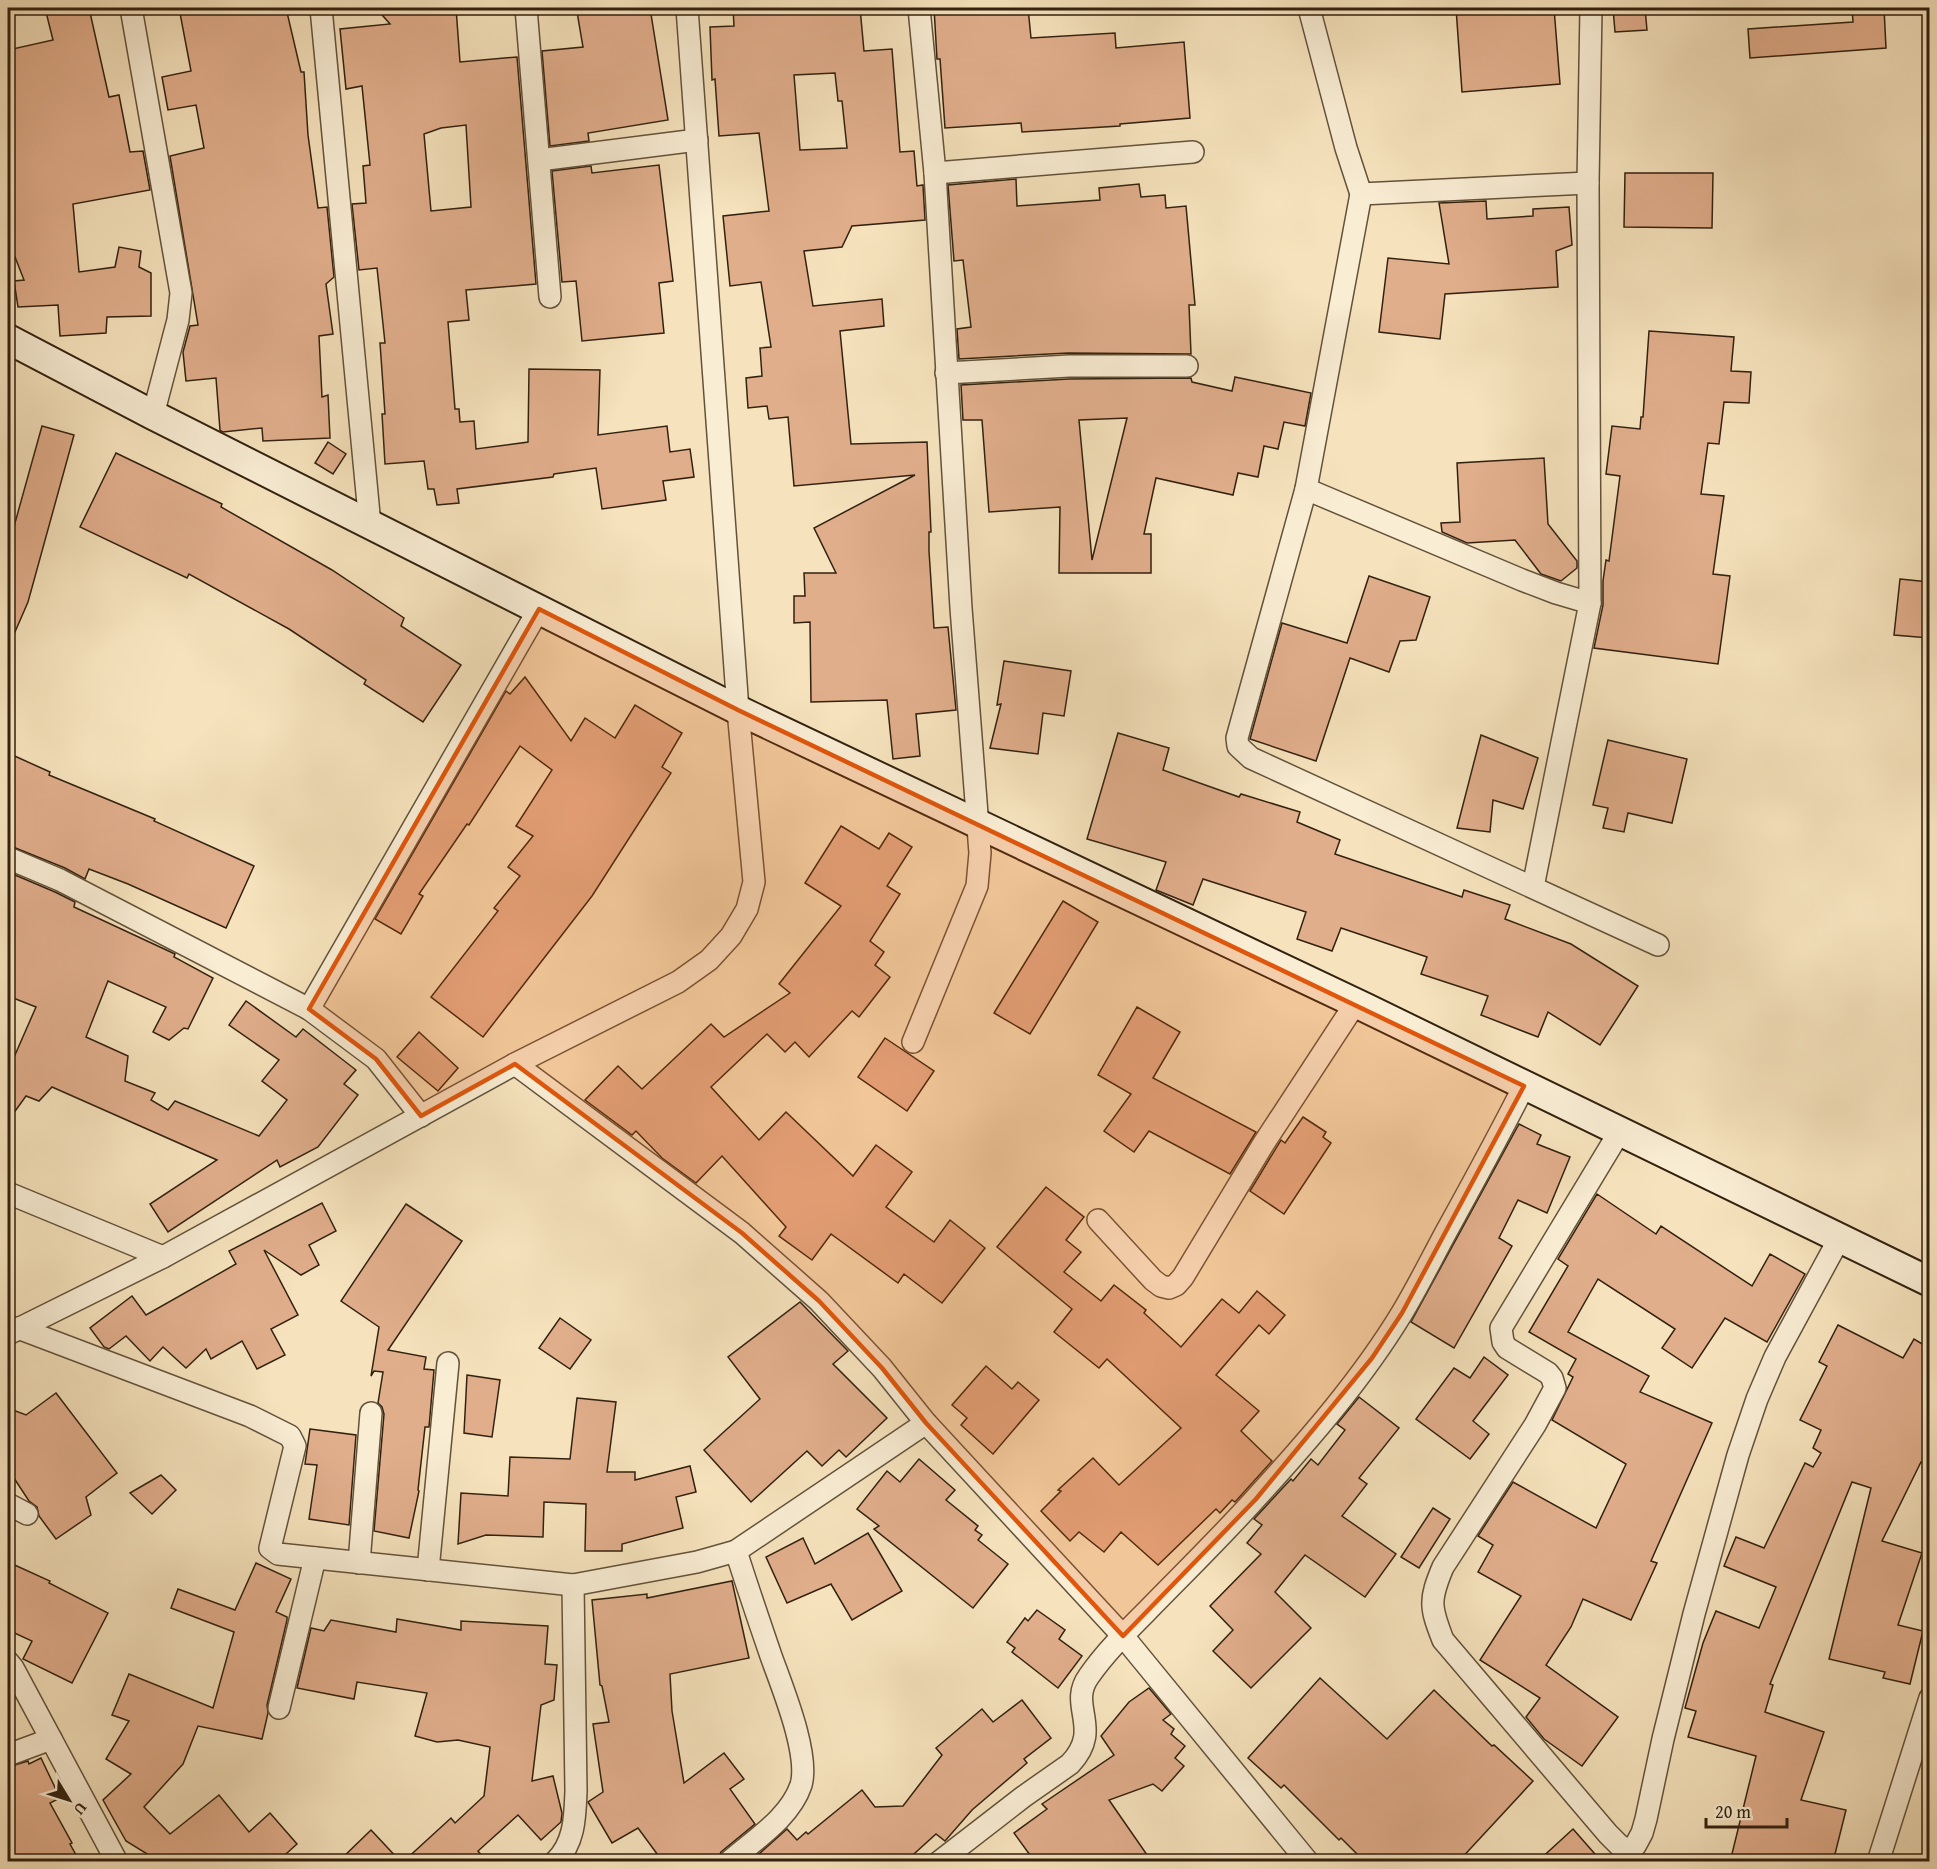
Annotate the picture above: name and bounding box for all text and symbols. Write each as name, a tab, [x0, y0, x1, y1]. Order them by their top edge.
north arrow	[39, 1770, 99, 1830]
scale bar	[1706, 1791, 1787, 1829]
text: U	[68, 1798, 94, 1821]
text: 20 m	[1715, 1798, 1751, 1825]

